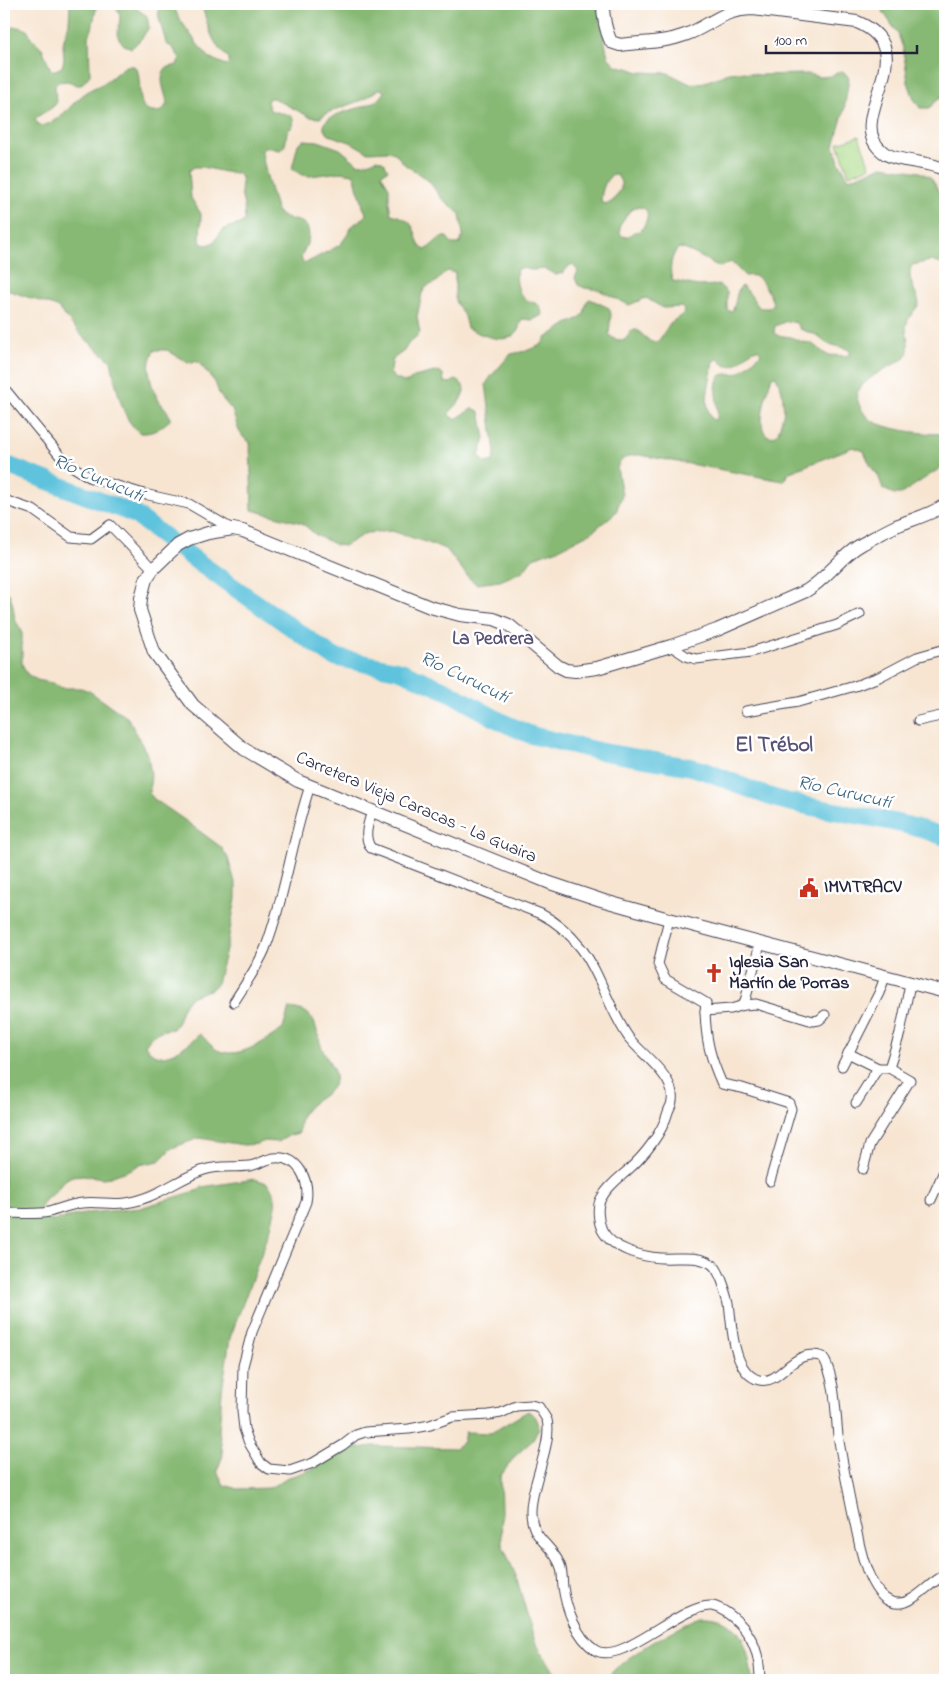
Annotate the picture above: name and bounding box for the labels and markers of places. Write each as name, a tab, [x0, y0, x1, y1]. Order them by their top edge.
place label: IMVITRACV	[824, 875, 902, 901]
public building icon: IMVITRACV	[798, 877, 820, 899]
place label: Iglesia San Martín de Porras	[729, 950, 849, 997]
church icon: Iglesia San Martín de Porras	[703, 962, 725, 984]

